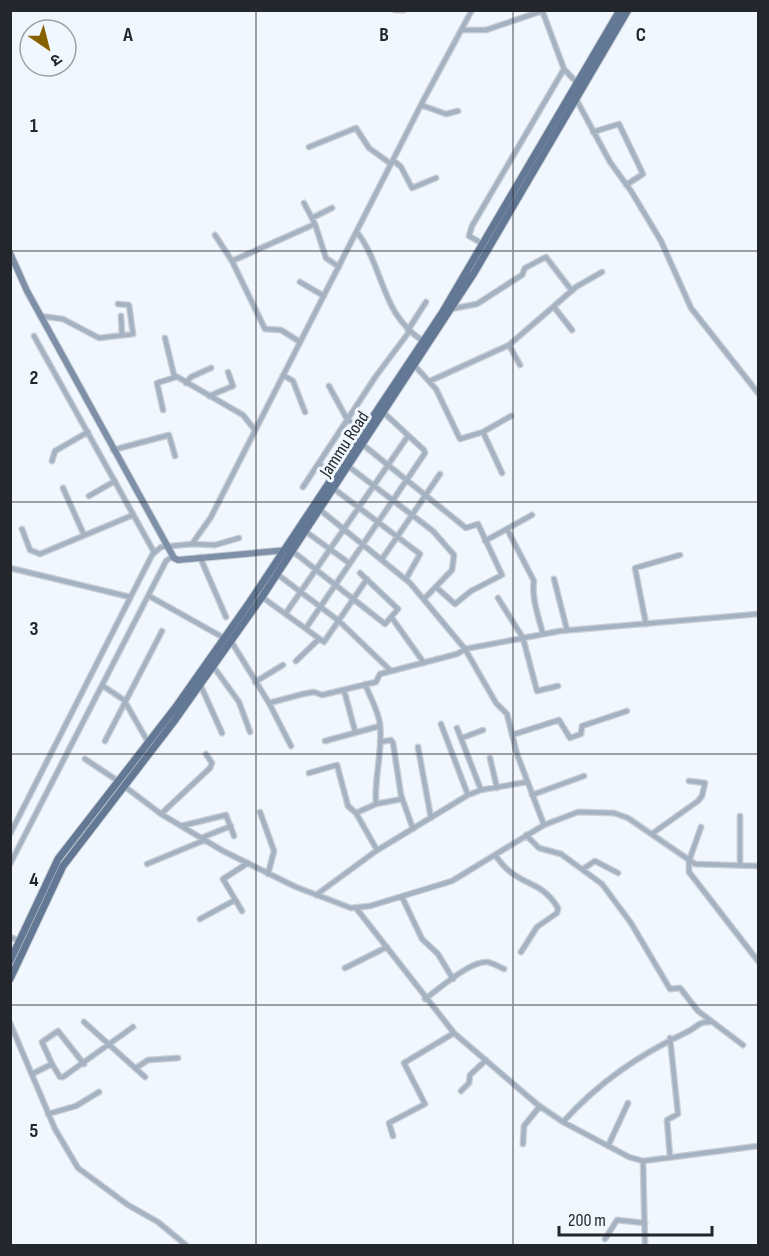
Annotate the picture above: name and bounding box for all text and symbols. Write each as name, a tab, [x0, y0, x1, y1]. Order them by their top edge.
north arrow	[18, 18, 78, 78]
text: A	[122, 23, 133, 47]
text: B	[379, 23, 389, 47]
text: C	[636, 23, 646, 47]
text: उ	[46, 49, 65, 70]
text: 1	[30, 114, 38, 138]
text: 2	[30, 366, 38, 390]
street label: Jammu Road	[315, 407, 373, 482]
text: 3	[30, 617, 39, 641]
text: 4	[29, 868, 39, 892]
text: 5	[30, 1119, 39, 1143]
scale bar	[559, 1199, 712, 1237]
text: 200 m	[568, 1210, 606, 1231]

